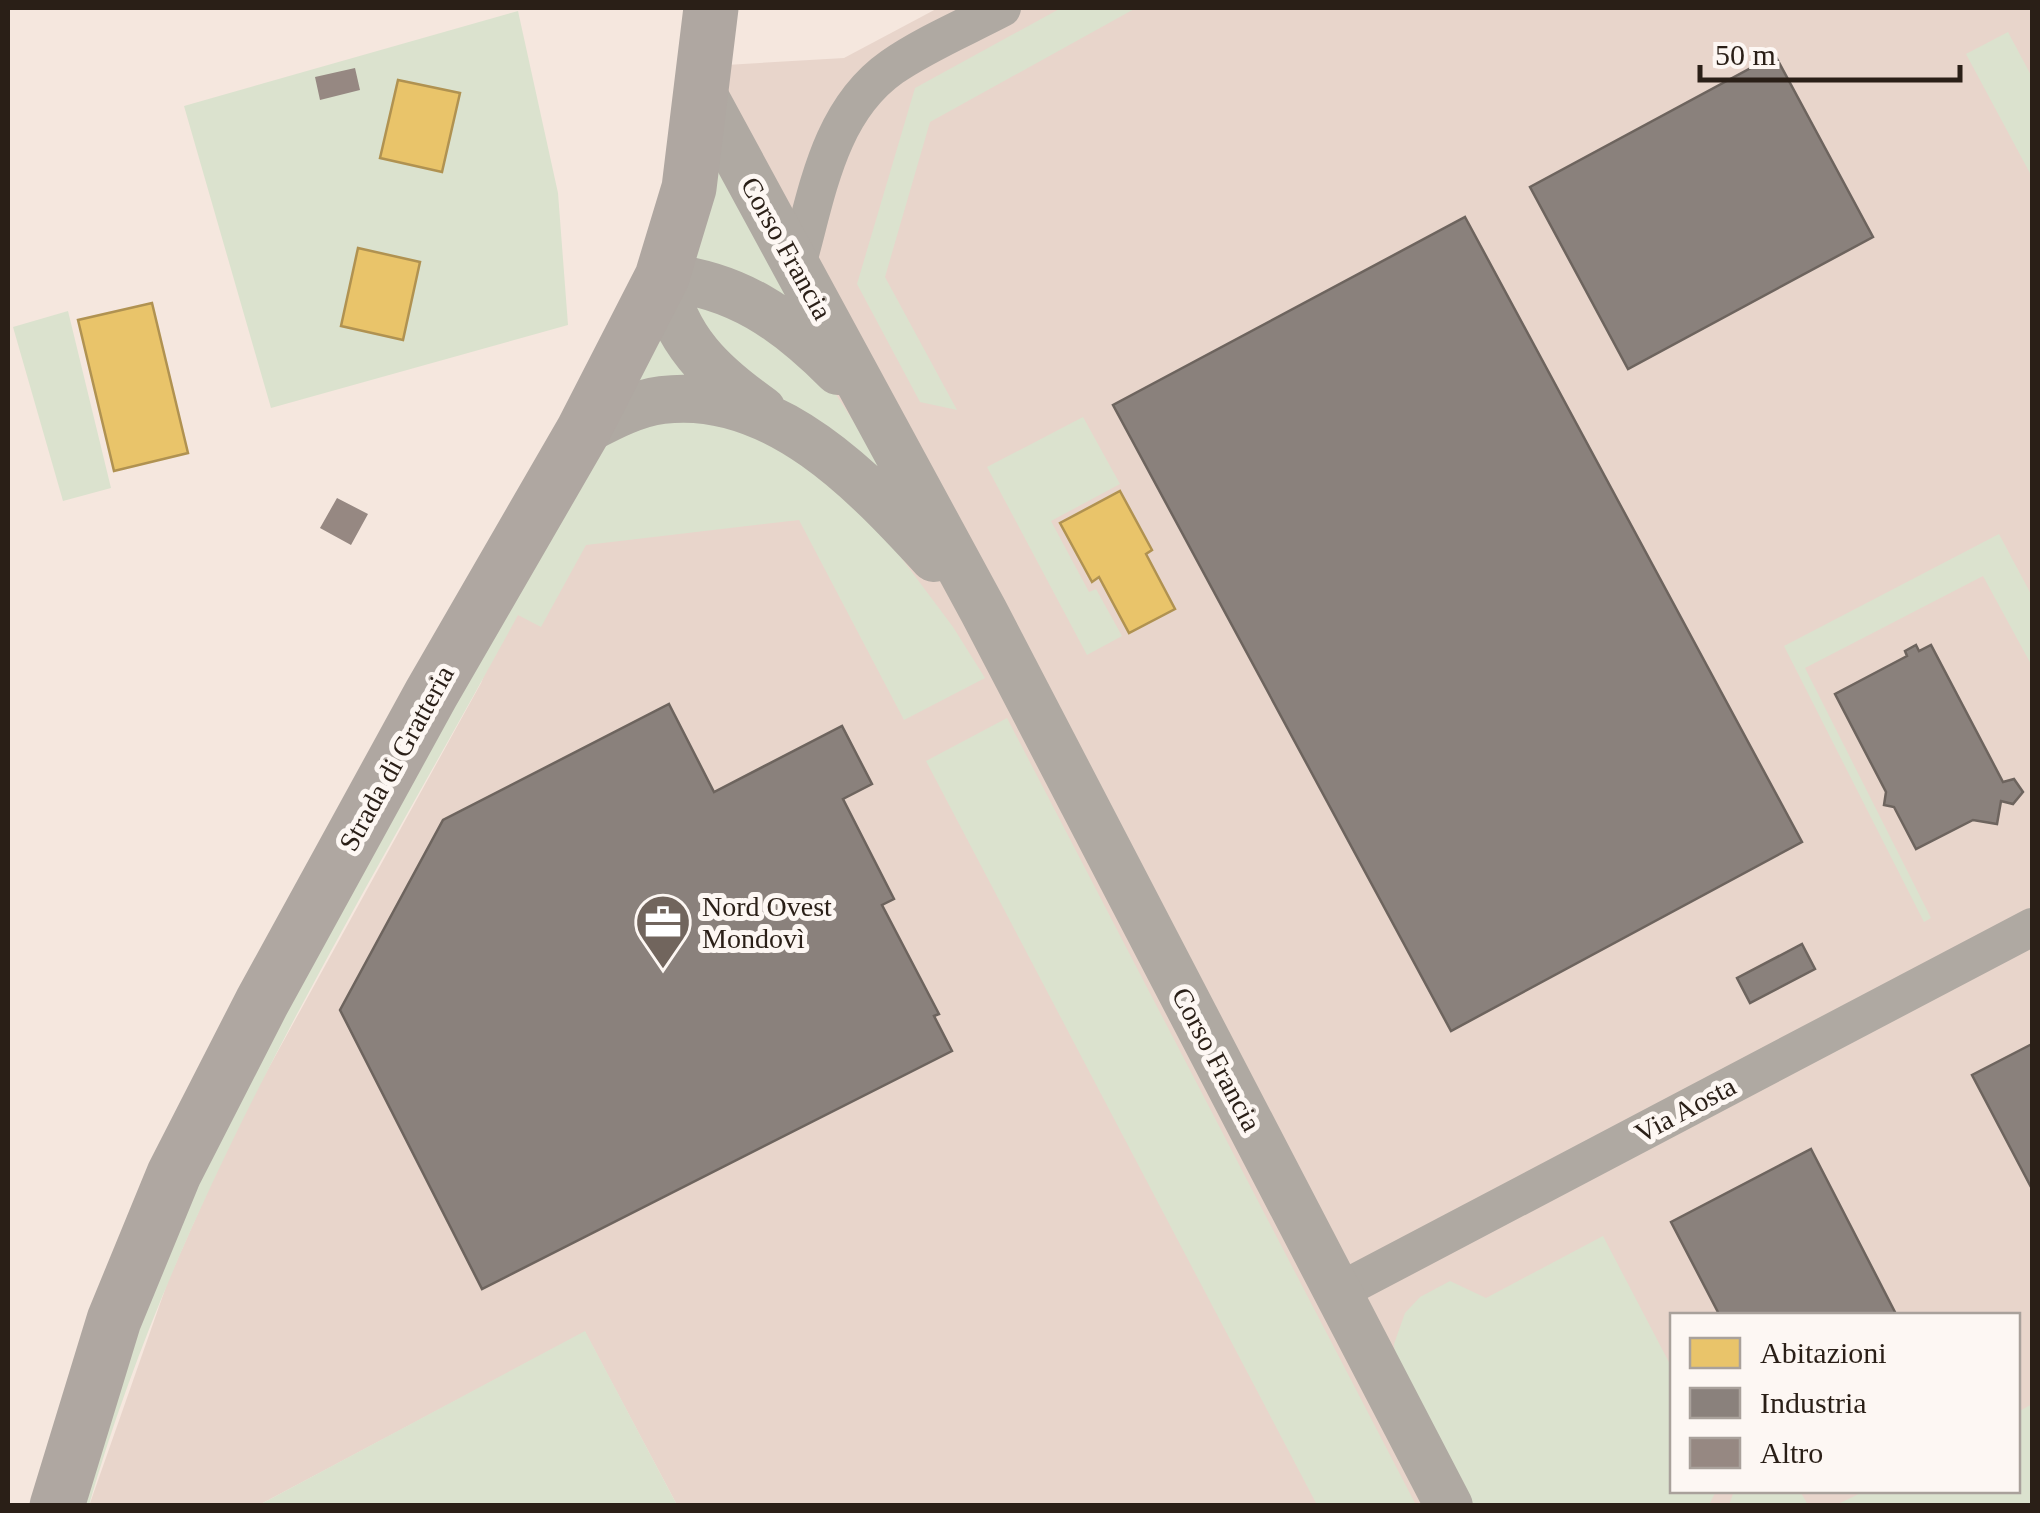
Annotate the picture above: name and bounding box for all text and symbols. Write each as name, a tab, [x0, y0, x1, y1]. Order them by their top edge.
scale bar	[1700, 20, 1960, 82]
text: 50 m	[1715, 38, 1776, 71]
street label: Corso Francia	[735, 172, 839, 325]
street label: Strada di Gratteria	[333, 660, 460, 856]
place label: Nord Ovest Mondovì	[702, 891, 832, 954]
office icon: Nord Ovest Mondovì	[633, 892, 693, 971]
street label: Corso Francia	[1166, 982, 1268, 1137]
street label: Via Aosta	[1630, 1070, 1741, 1149]
legend	[1670, 1313, 2020, 1493]
text: Abitazioni	[1760, 1336, 1887, 1369]
text: Industria	[1760, 1386, 1867, 1419]
text: Altro	[1760, 1436, 1823, 1469]

